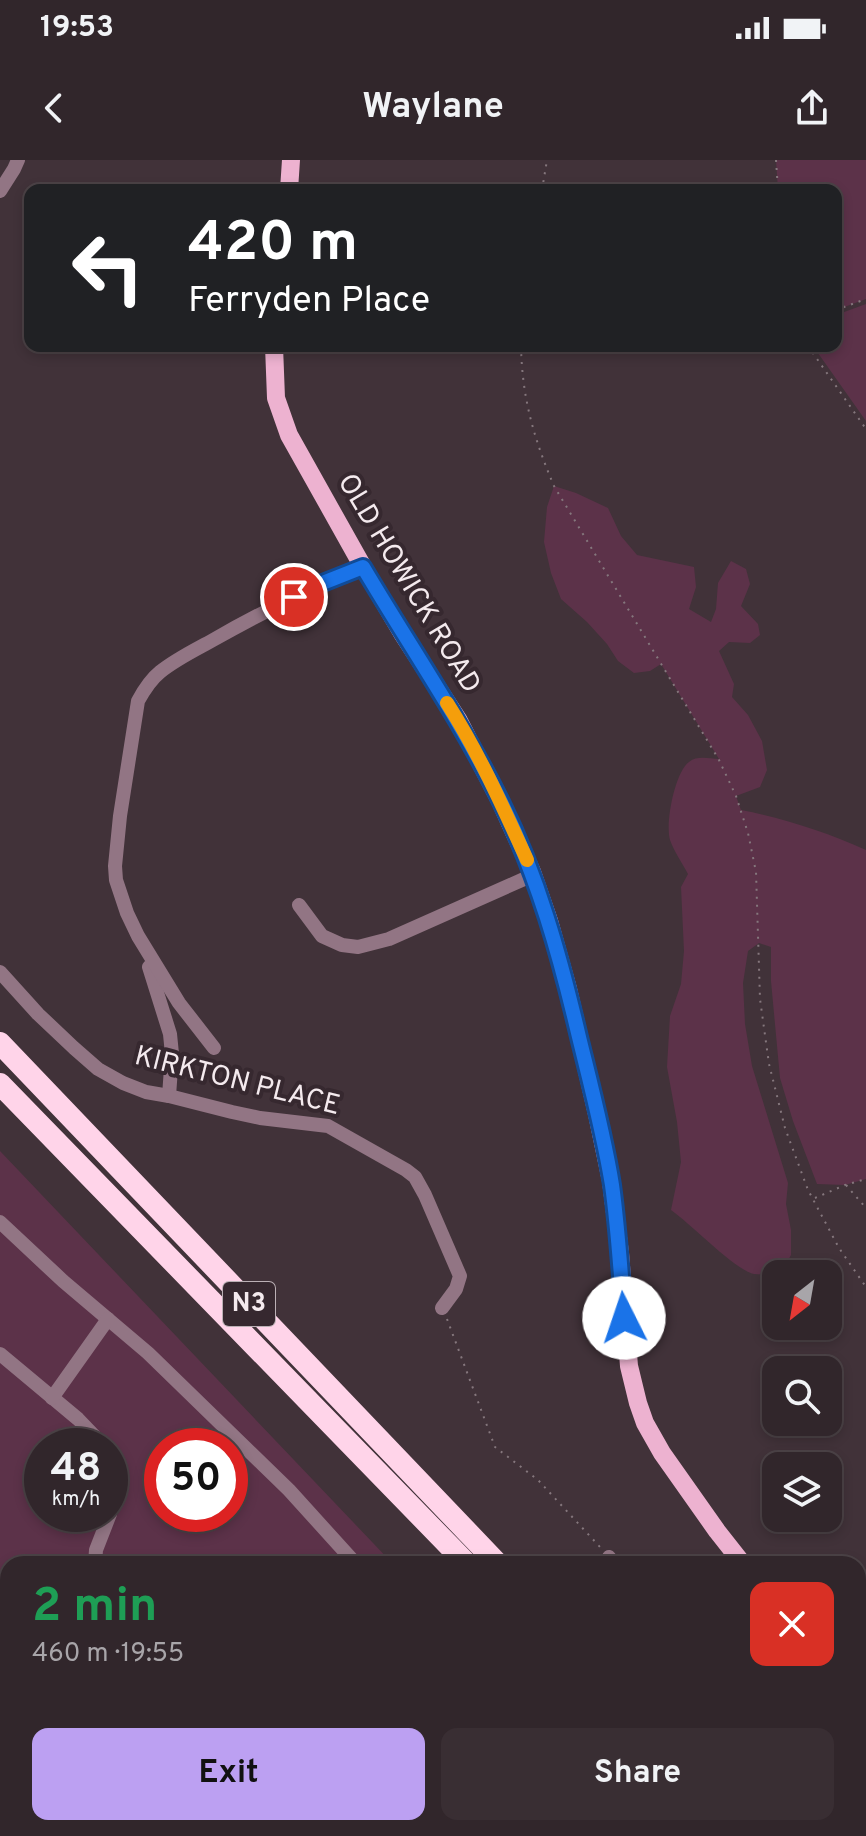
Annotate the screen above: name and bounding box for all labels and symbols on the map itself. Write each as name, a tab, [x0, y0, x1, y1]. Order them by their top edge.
street label: OLD HOWICK ROAD	[328, 468, 488, 700]
pin	[260, 563, 328, 631]
street label: KIRKTON PLACE	[131, 1039, 343, 1125]
north arrow	[762, 1260, 842, 1340]
position arrow	[582, 1276, 666, 1360]
road number: N3	[223, 1282, 275, 1326]
speed limit sign: 50	[144, 1428, 248, 1532]

